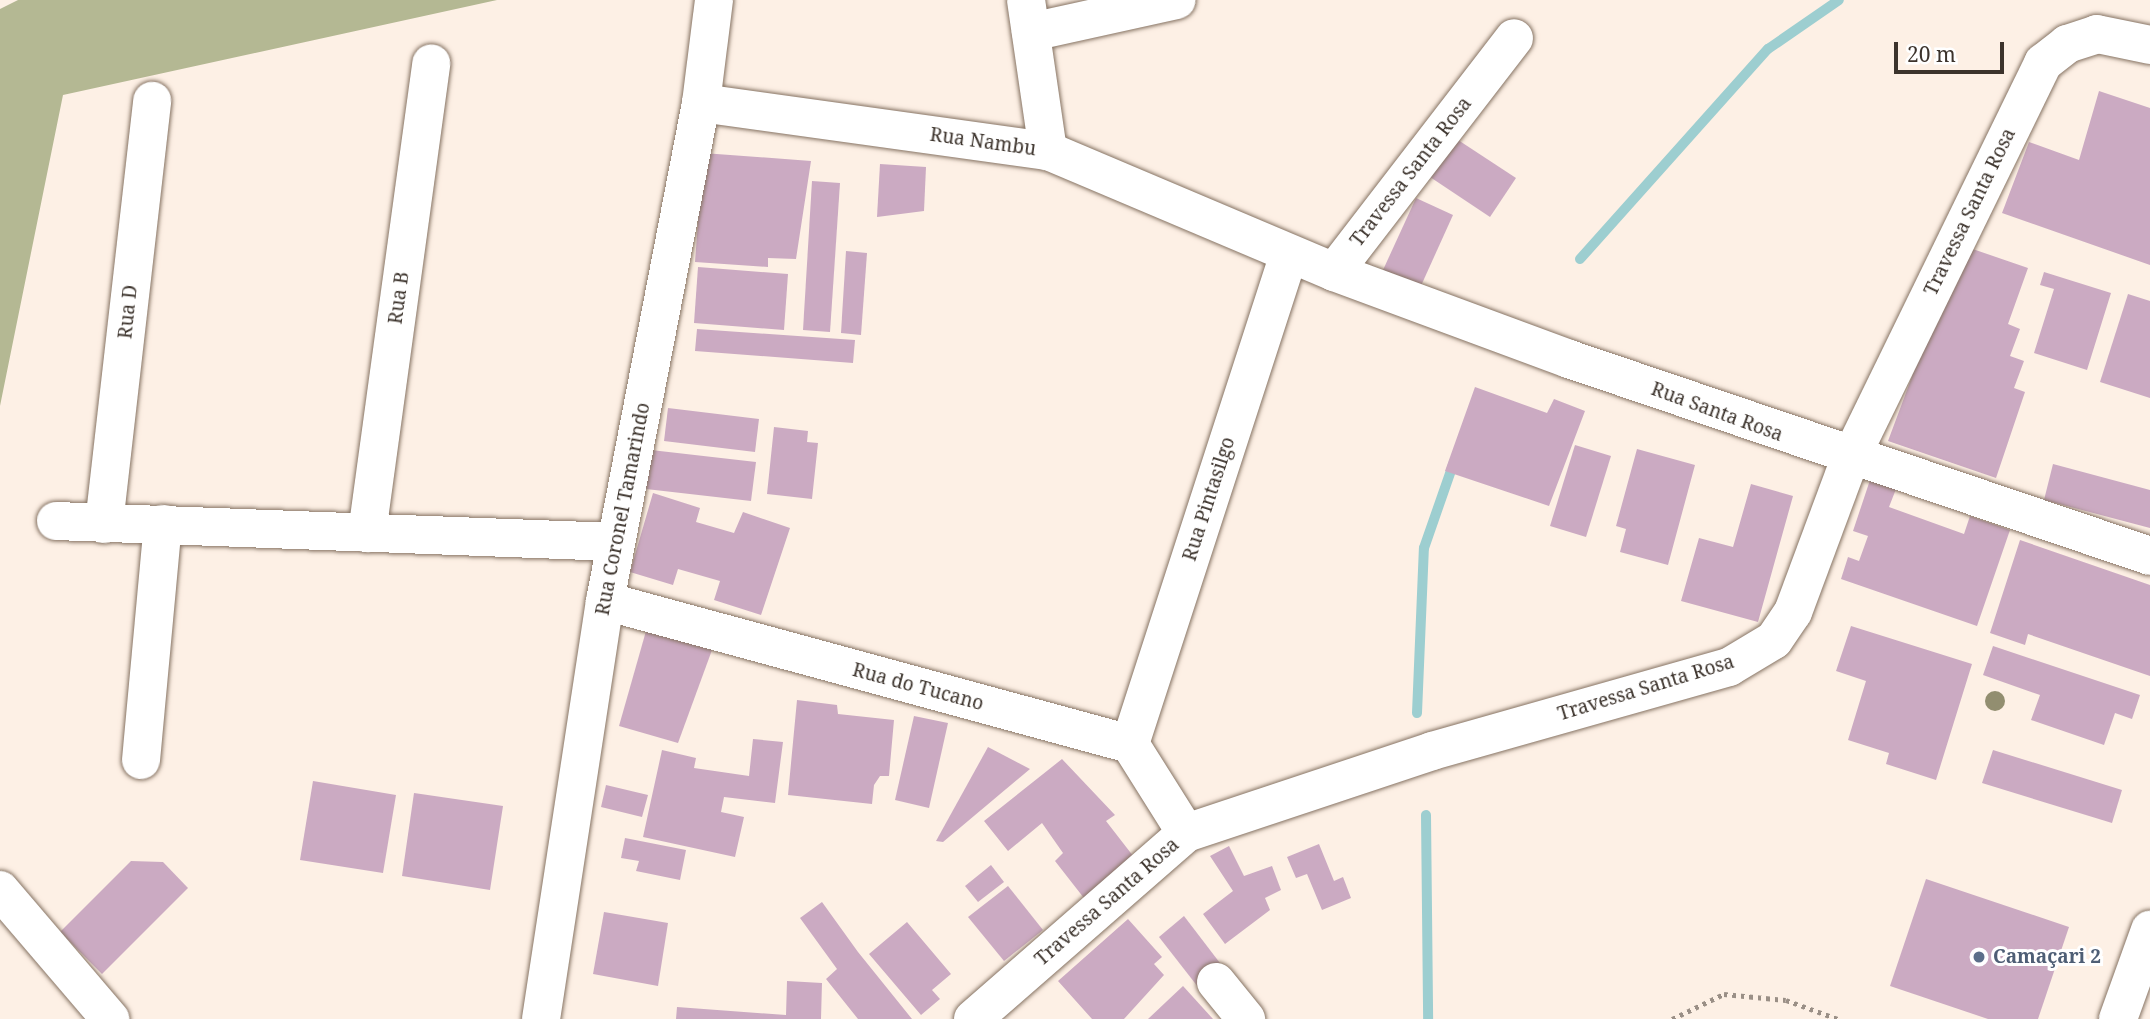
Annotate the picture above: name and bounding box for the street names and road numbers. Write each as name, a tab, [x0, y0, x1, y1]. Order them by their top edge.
street label: Travessa Santa Rosa	[1346, 93, 1476, 251]
street label: Rua Nambu	[928, 123, 1038, 161]
street label: Travessa Santa Rosa	[1920, 125, 2020, 299]
street label: Rua B	[384, 270, 414, 326]
street label: Rua D	[114, 284, 142, 340]
street label: Rua Santa Rosa	[1648, 378, 1786, 446]
street label: Rua Coronel Tamarindo	[591, 401, 655, 617]
street label: Rua Pintasilgo	[1178, 434, 1240, 564]
street label: Travessa Santa Rosa	[1555, 650, 1737, 726]
street label: Rua do Tucano	[850, 659, 986, 715]
street label: Travessa Santa Rosa	[1030, 833, 1184, 971]

